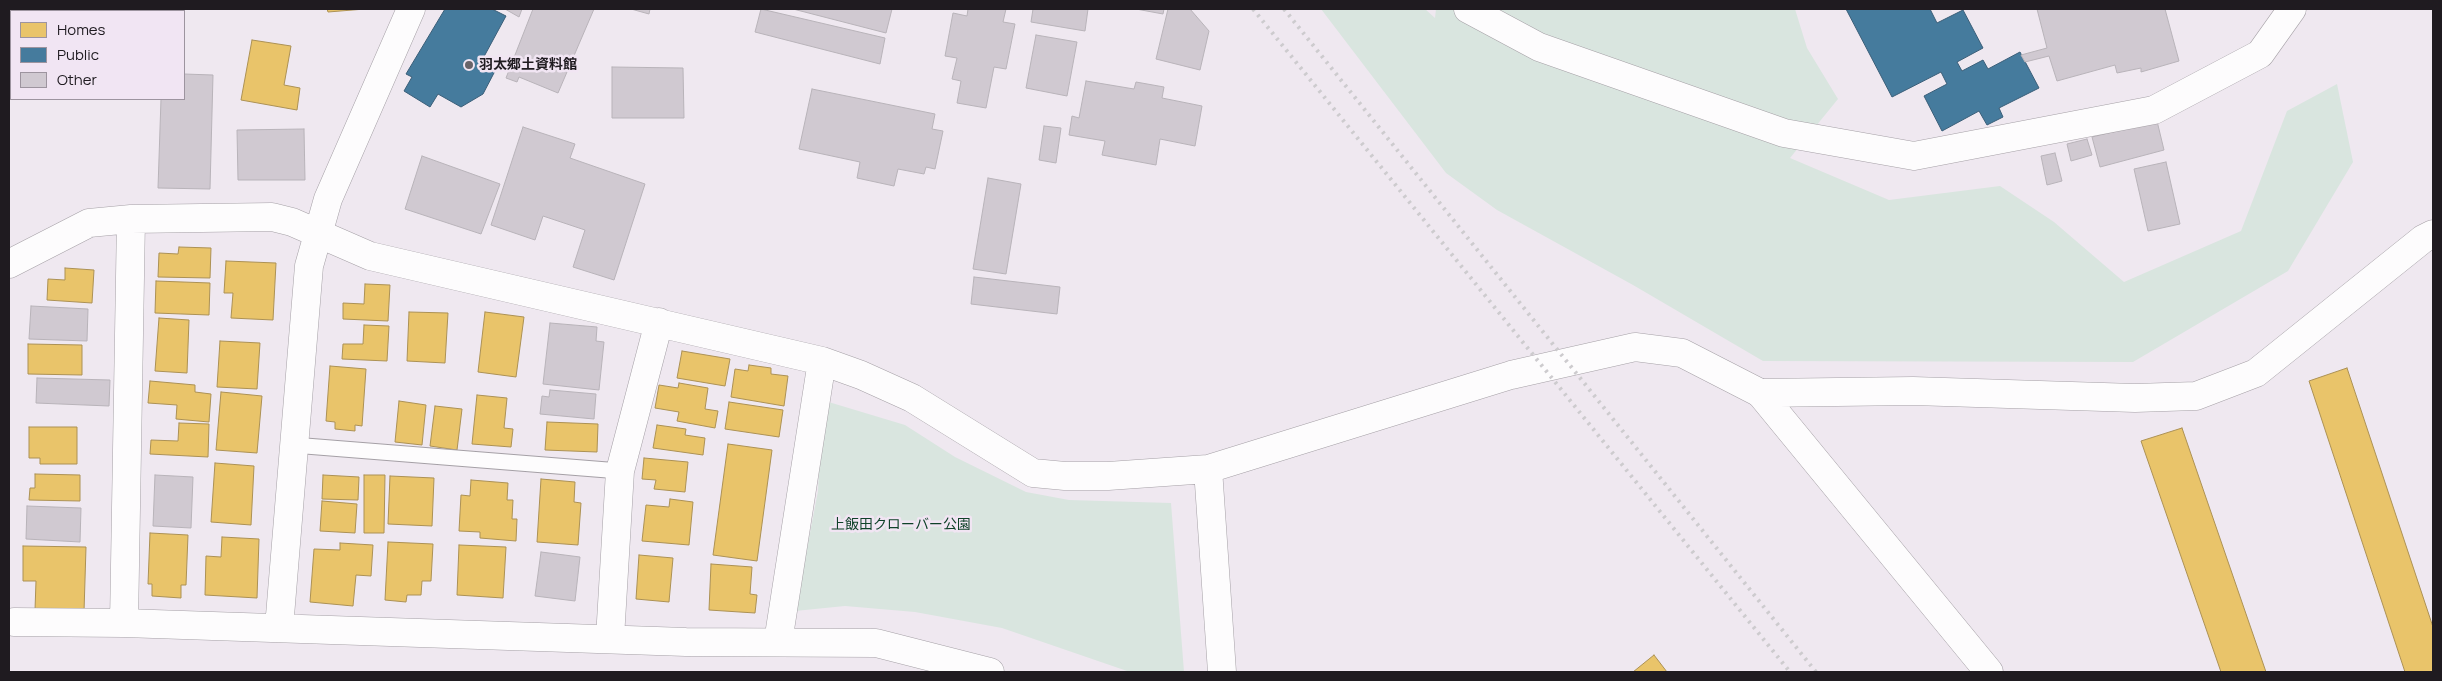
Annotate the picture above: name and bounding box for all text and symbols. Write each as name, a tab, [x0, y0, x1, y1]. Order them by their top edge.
legend	[10, 10, 185, 100]
text: Homes	[57, 19, 105, 40]
text: Public	[57, 44, 99, 65]
place label: 羽太郷土資料館	[479, 57, 577, 73]
marker: 羽太郷土資料館	[463, 59, 475, 71]
text: Other	[57, 69, 97, 90]
park label: 上飯田クローバー公園	[831, 517, 971, 533]

